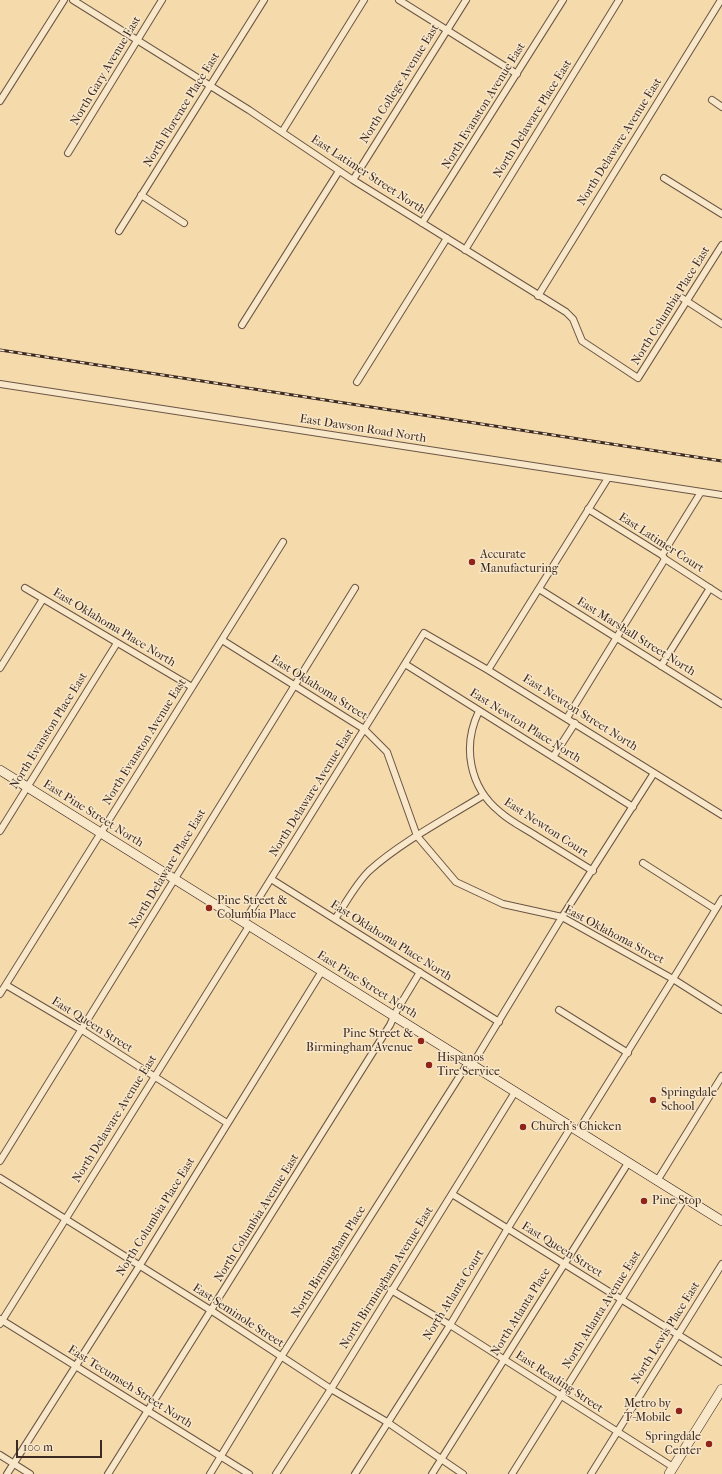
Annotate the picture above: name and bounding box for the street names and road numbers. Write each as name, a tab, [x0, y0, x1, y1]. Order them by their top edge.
street label: North Gary Avenue East	[68, 14, 144, 128]
street label: North College Avenue East	[357, 22, 443, 146]
street label: North Evanston Avenue East	[439, 40, 529, 172]
street label: North Florence Place East	[141, 50, 223, 170]
street label: North Delaware Place East	[491, 57, 575, 181]
street label: North Delaware Avenue East	[575, 75, 665, 209]
street label: East Latimer Street North	[308, 133, 428, 217]
street label: North Columbia Place East	[629, 244, 713, 368]
street label: East Dawson Road North	[299, 412, 427, 446]
street label: East Latimer Court	[616, 510, 706, 576]
street label: East Oklahoma Place North	[50, 586, 178, 670]
street label: East Marshall Street North	[574, 595, 698, 679]
street label: East Oklahoma Street	[268, 652, 370, 724]
street label: North Evanston Place East	[7, 670, 91, 792]
street label: East Newton Street North	[520, 672, 640, 754]
street label: North Evanston Avenue East	[100, 676, 190, 808]
street label: East Newton Place North	[467, 686, 583, 766]
street label: North Delaware Avenue East	[267, 726, 357, 860]
street label: East Pine Street North	[40, 777, 146, 851]
street label: East Newton Court	[501, 795, 591, 861]
street label: North Delaware Place East	[127, 807, 209, 931]
street label: East Oklahoma Place North	[328, 898, 454, 984]
street label: East Oklahoma Street	[562, 903, 666, 967]
street label: East Pine Street North	[314, 948, 420, 1022]
street label: East Queen Street	[49, 994, 135, 1056]
street label: North Delaware Avenue East	[70, 1052, 160, 1186]
street label: North Columbia Avenue East	[212, 1151, 302, 1285]
street label: North Columbia Place East	[114, 1155, 198, 1279]
street label: North Birmingham Place	[289, 1203, 369, 1321]
street label: North Birmingham Avenue East	[337, 1204, 437, 1352]
street label: East Queen Street	[519, 1219, 605, 1281]
street label: North Atlanta Court	[420, 1247, 488, 1343]
street label: North Atlanta Avenue East	[560, 1248, 644, 1372]
street label: North Atlanta Place	[488, 1265, 554, 1359]
street label: North Lewis Place East	[629, 1279, 703, 1387]
street label: East Seminole Street	[190, 1281, 286, 1351]
street label: East Tecumseh Street North	[65, 1343, 195, 1431]
street label: East Reading Street	[512, 1348, 606, 1416]

